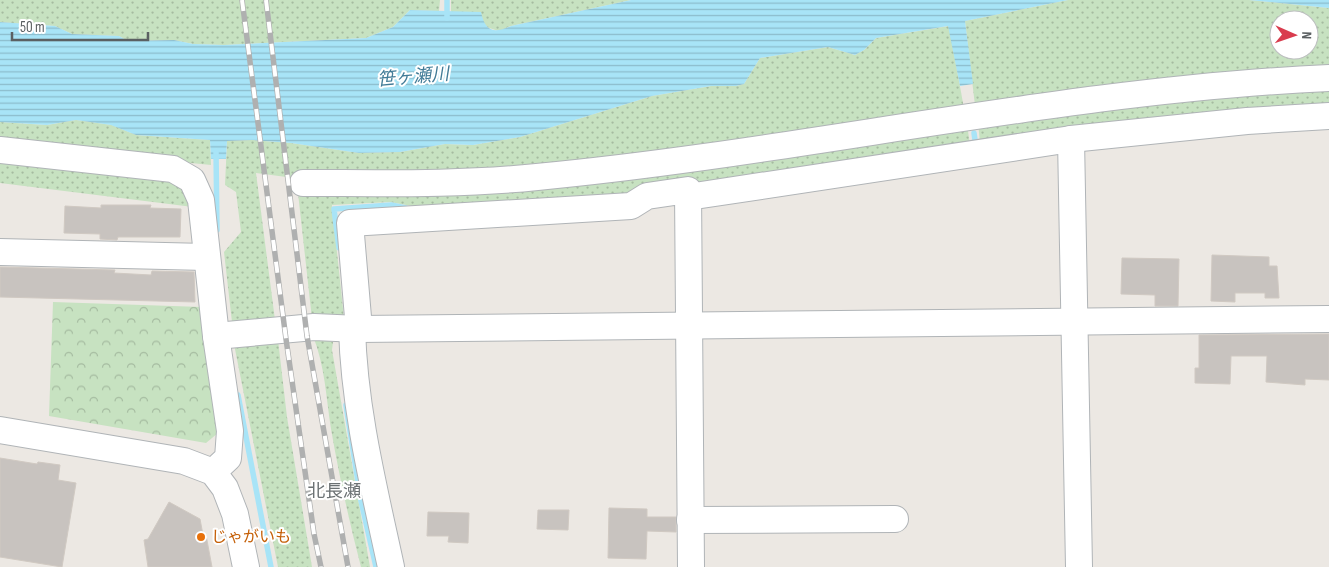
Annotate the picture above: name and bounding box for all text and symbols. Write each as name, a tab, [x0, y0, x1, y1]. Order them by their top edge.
scale bar	[12, 10, 149, 42]
north arrow	[1269, 10, 1319, 60]
text: 50 m	[20, 18, 45, 37]
text: N	[1298, 31, 1315, 39]
water label: 笹ヶ瀬川	[376, 63, 452, 91]
district label: 北長瀬	[307, 481, 361, 502]
place label: じゃがいも	[211, 528, 291, 547]
marker: じゃがいも	[195, 531, 207, 543]

